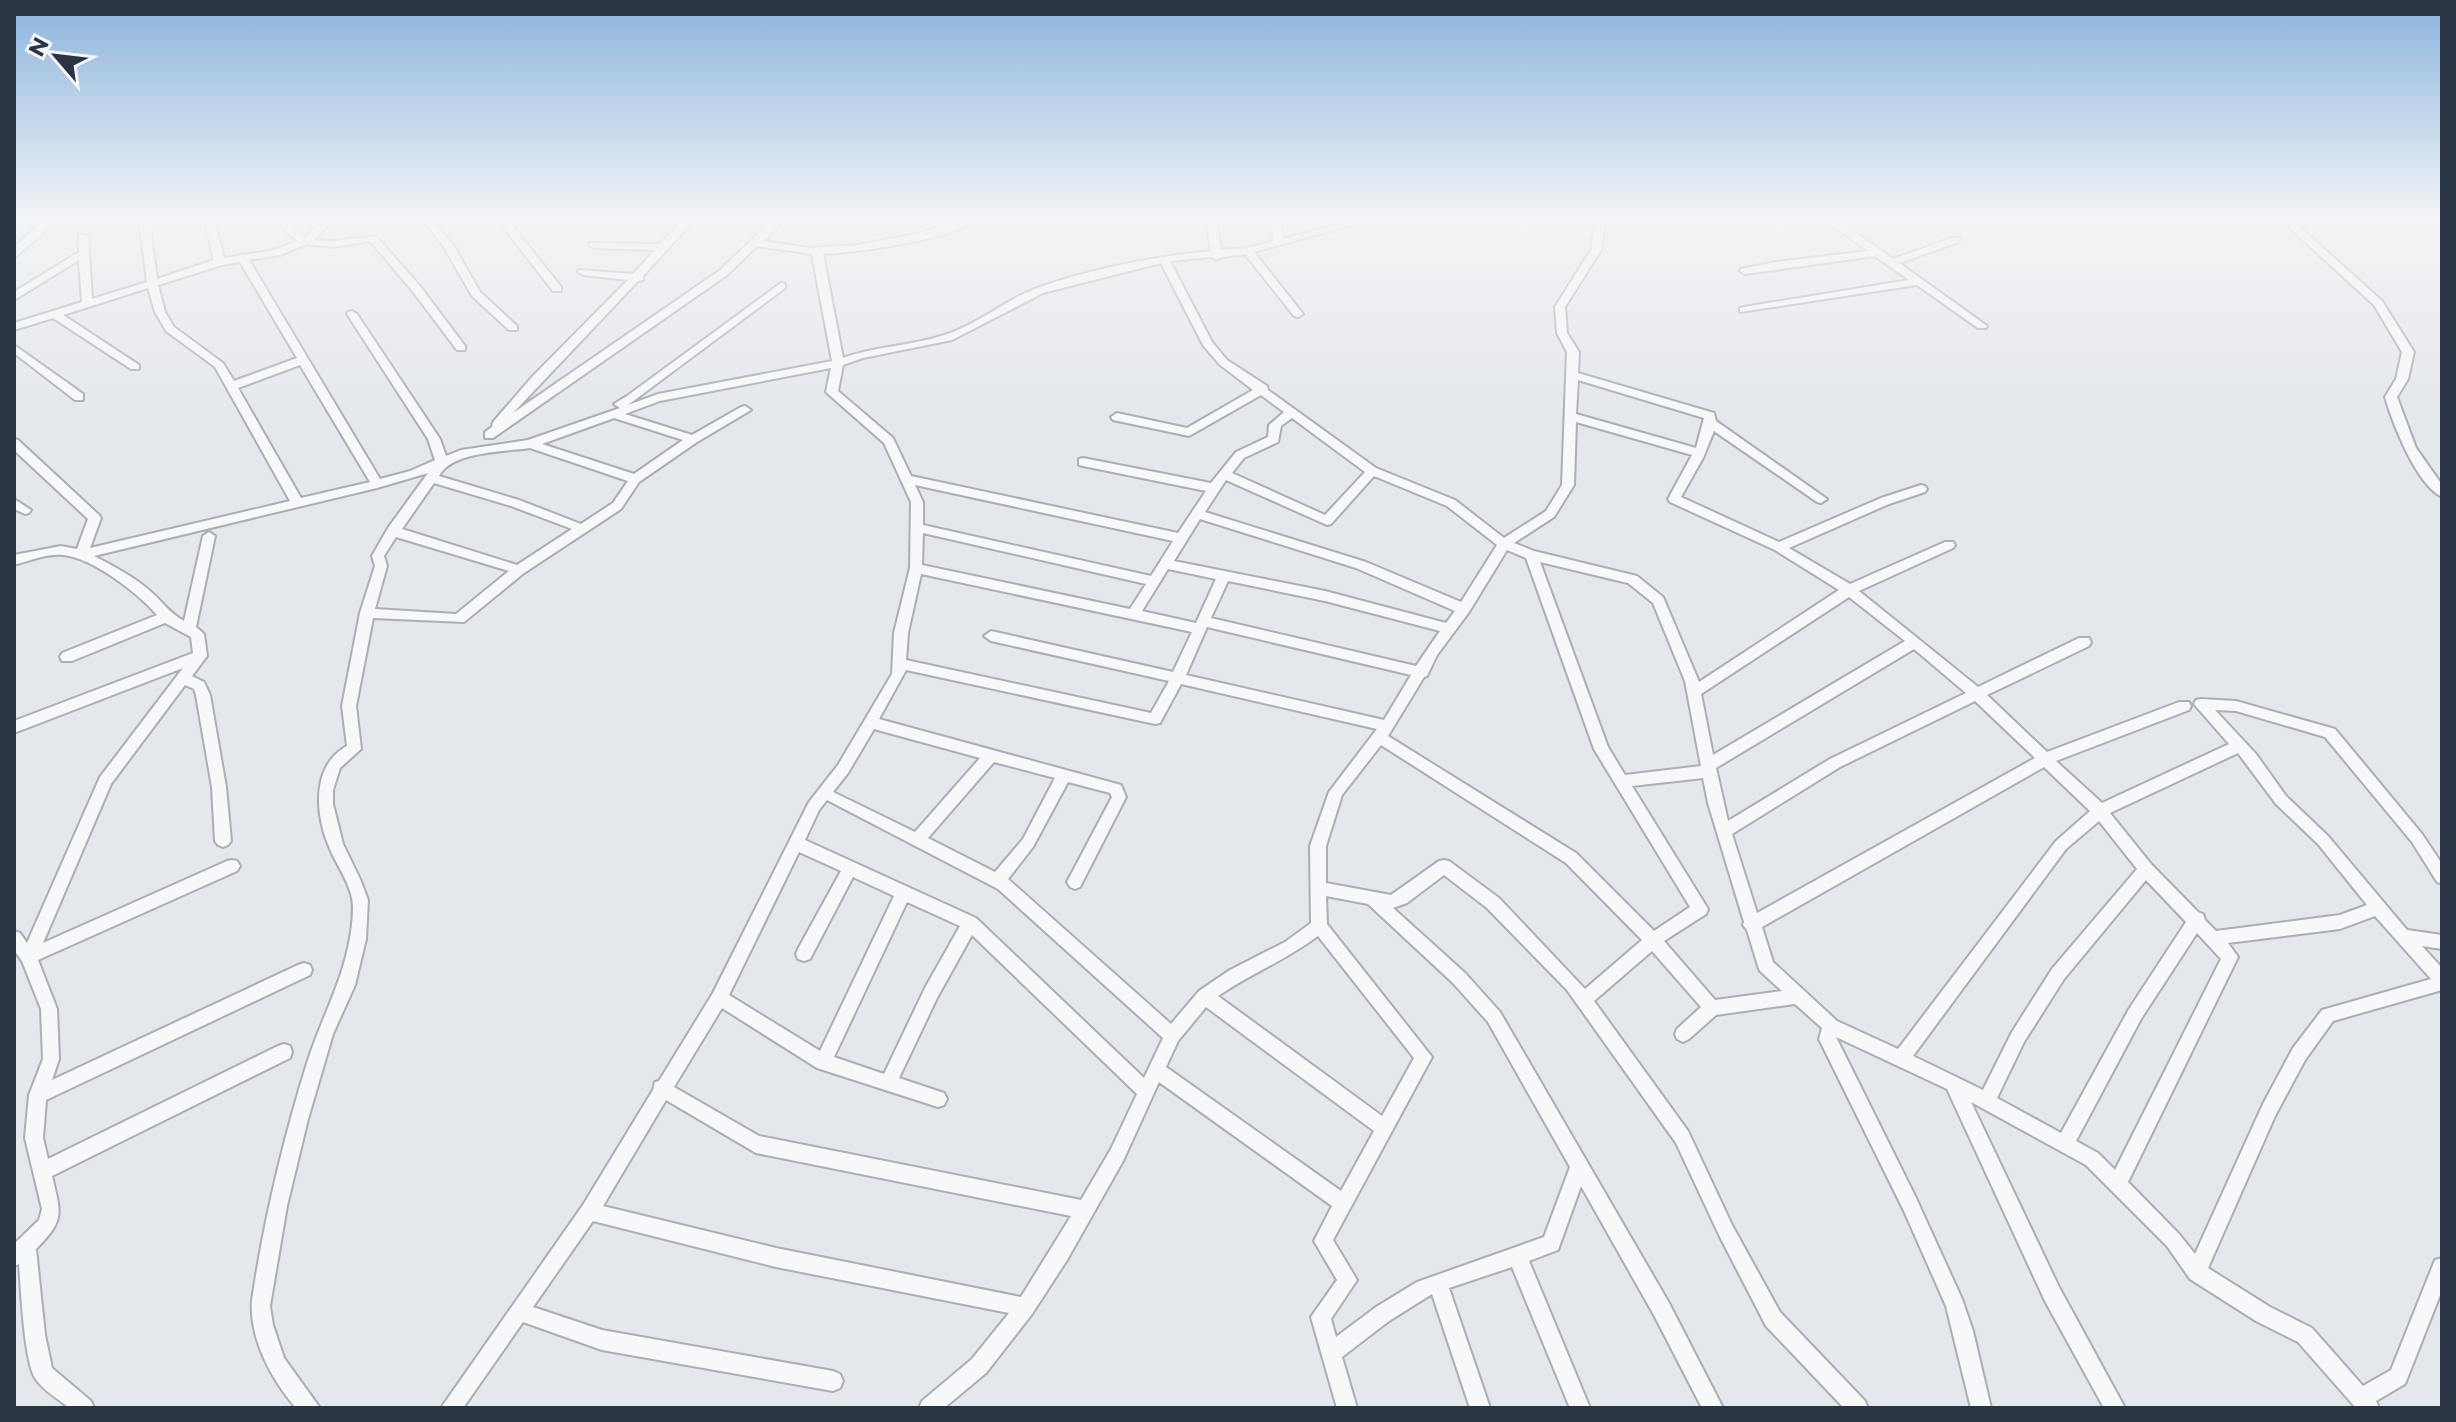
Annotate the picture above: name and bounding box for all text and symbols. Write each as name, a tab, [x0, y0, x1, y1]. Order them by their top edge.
north arrow	[16, 16, 96, 96]
text: N	[23, 33, 55, 61]

